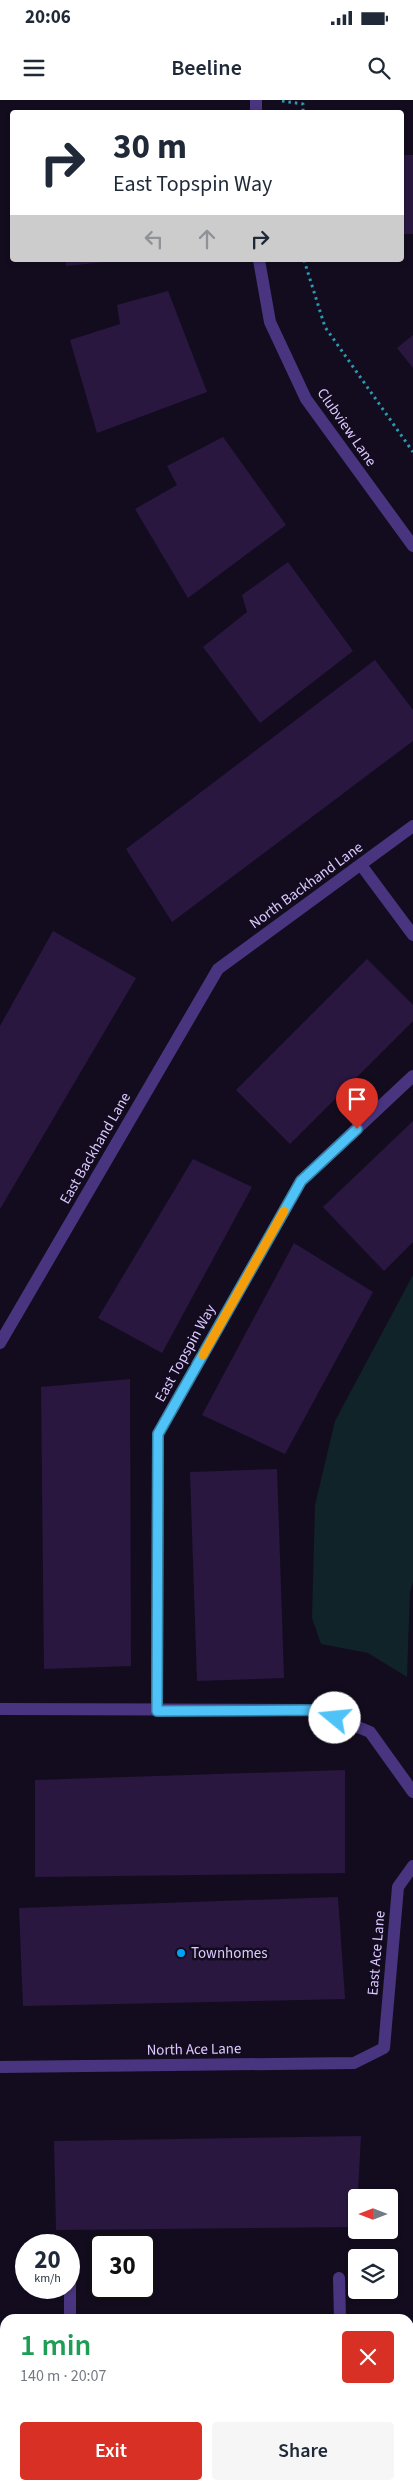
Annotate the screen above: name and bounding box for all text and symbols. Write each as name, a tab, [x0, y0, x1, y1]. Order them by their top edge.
text: 20:06	[25, 4, 71, 31]
text: Beeline	[171, 52, 242, 84]
icon: menu	[20, 54, 48, 82]
icon: search	[365, 54, 393, 82]
text: 30 m	[113, 122, 187, 172]
icon: right	[30, 130, 95, 195]
text: East Topspin Way	[113, 168, 272, 200]
icon: left	[140, 225, 168, 253]
icon: ahead	[193, 225, 221, 253]
icon: right	[246, 225, 274, 253]
street label: Clubview Lane	[312, 384, 381, 471]
street label: North Backhand Lane	[245, 837, 367, 934]
pin	[336, 1078, 378, 1129]
icon: arrive	[343, 1085, 371, 1113]
street label: East Backhand Lane	[55, 1088, 136, 1208]
street label: East Topspin Way	[150, 1301, 221, 1406]
position arrow	[308, 1691, 360, 1743]
street label: East Ace Lane	[362, 1910, 391, 1996]
place label: Townhomes	[191, 1943, 268, 1964]
marker: Townhomes	[175, 1947, 187, 1959]
street label: North Ace Lane	[146, 2038, 242, 2061]
north arrow	[348, 2189, 398, 2239]
map controls	[348, 2189, 398, 2299]
speed limit sign: 30	[90, 2234, 155, 2299]
text: 20	[34, 2242, 61, 2278]
button: layers	[348, 2249, 398, 2299]
text: km/h	[34, 2270, 61, 2287]
text: 1 min	[20, 2324, 91, 2367]
button: close	[342, 2331, 394, 2383]
text: 140 m · 20:07	[20, 2365, 107, 2387]
button: Exit	[20, 2422, 202, 2480]
button: Share	[212, 2422, 394, 2480]

